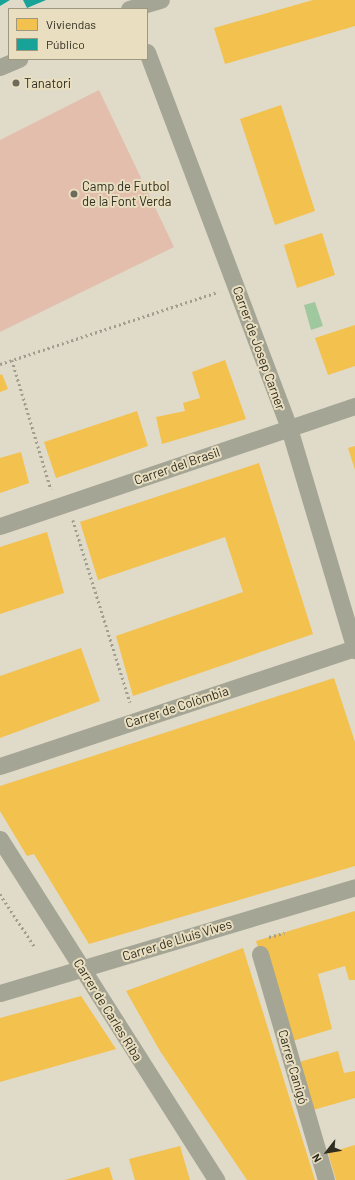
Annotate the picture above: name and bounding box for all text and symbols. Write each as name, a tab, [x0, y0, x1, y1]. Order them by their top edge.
legend	[8, 8, 148, 60]
text: Viviendas	[46, 17, 96, 31]
text: Público	[46, 37, 85, 51]
place label: Tanatori	[24, 75, 71, 91]
marker: Tanatori	[11, 78, 21, 88]
place label: Camp de Futbol de la Font Verda	[82, 179, 172, 210]
marker: Camp de Futbol de la Font Verda	[69, 189, 79, 199]
street label: Carrer de Josep Carner	[229, 284, 289, 412]
street label: Carrer del Brasil	[132, 444, 222, 488]
street label: Carrer de Colòmbia	[123, 683, 231, 731]
street label: Carrer de Lluís Vives	[120, 916, 234, 964]
street label: Carrer de Carles Riba	[70, 956, 146, 1064]
street label: Carrer Canigó	[275, 1028, 311, 1106]
north arrow	[307, 1132, 347, 1172]
text: N	[309, 1152, 324, 1165]

